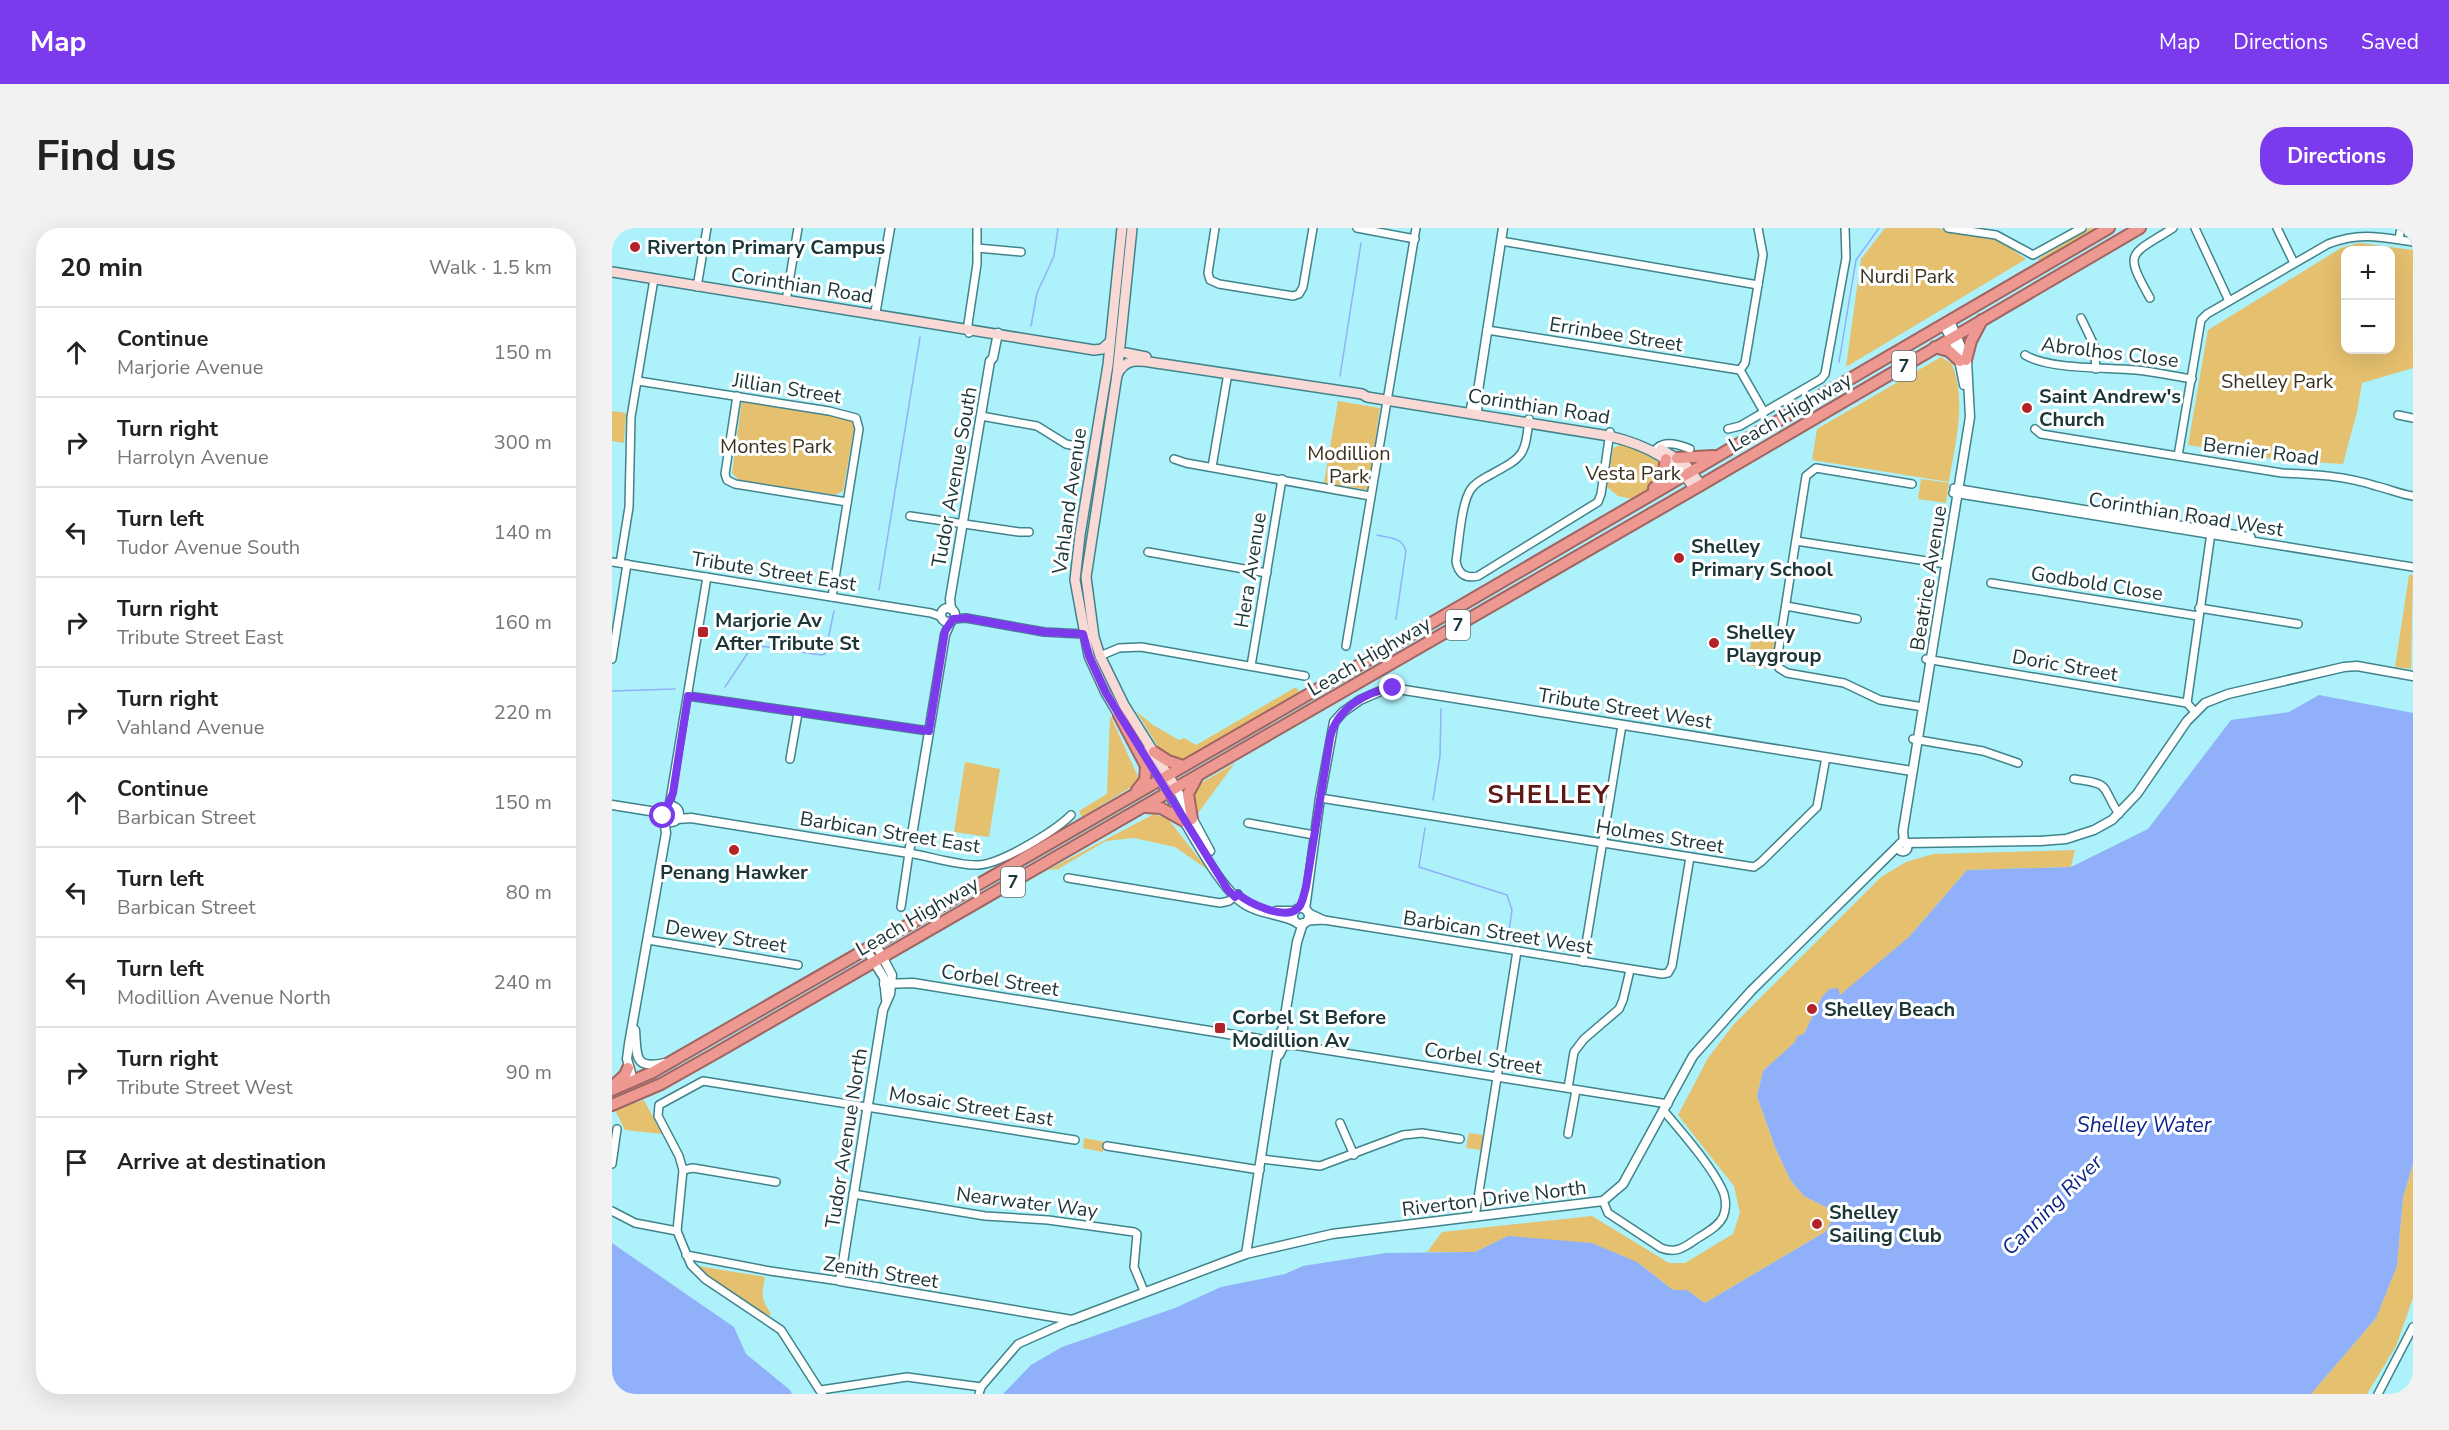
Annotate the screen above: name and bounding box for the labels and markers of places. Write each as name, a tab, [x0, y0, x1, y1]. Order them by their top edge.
place label: Riverton Primary Campus	[647, 234, 885, 261]
marker: Riverton Primary Campus	[628, 240, 642, 254]
place label: Saint Andrew's Church	[2039, 383, 2181, 433]
marker: Saint Andrew's Church	[2020, 401, 2034, 415]
place label: Shelley Primary School	[1691, 533, 1833, 583]
marker: Shelley Primary School	[1672, 551, 1686, 565]
place label: Marjorie Av After Tribute St	[715, 607, 860, 657]
place label: Shelley Playgroup	[1726, 619, 1821, 669]
marker: Marjorie Av After Tribute St	[696, 625, 710, 639]
marker: Shelley Playgroup	[1707, 636, 1721, 650]
marker: Penang Hawker	[727, 843, 741, 857]
place label: Penang Hawker	[660, 859, 808, 886]
place label: Shelley Beach	[1824, 996, 1955, 1023]
marker: Shelley Beach	[1805, 1002, 1819, 1016]
place label: Corbel St Before Modillion Av	[1232, 1004, 1386, 1054]
marker: Corbel St Before Modillion Av	[1213, 1021, 1227, 1035]
place label: Shelley Sailing Club	[1829, 1199, 1942, 1249]
marker: Shelley Sailing Club	[1810, 1217, 1824, 1231]

